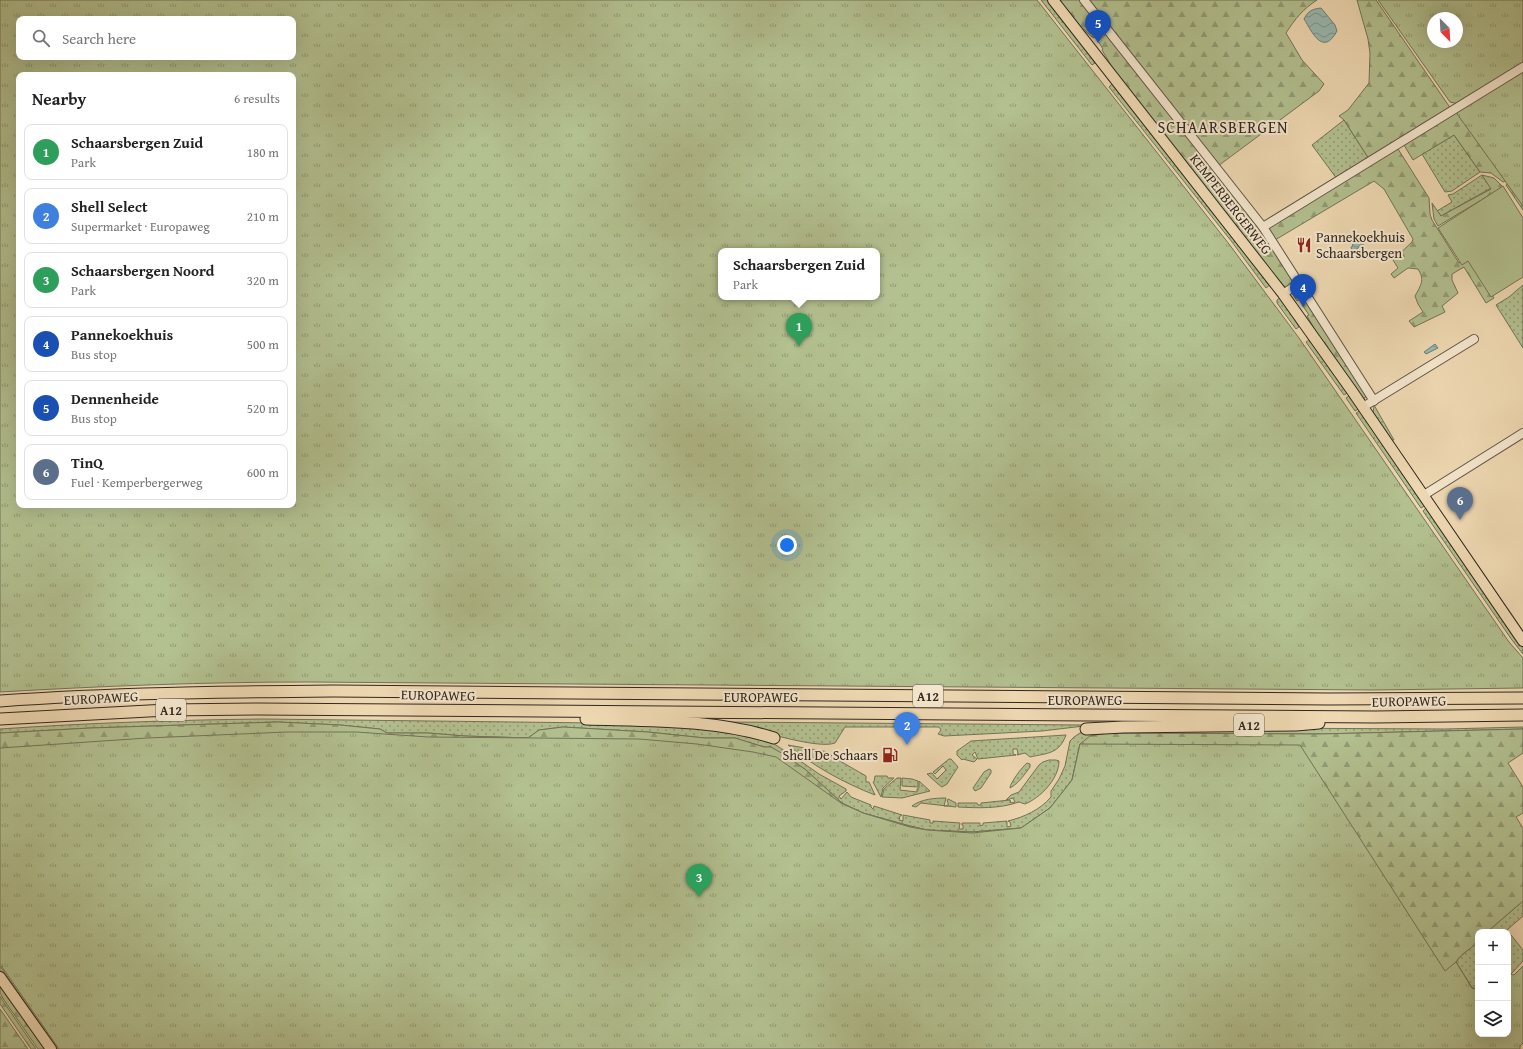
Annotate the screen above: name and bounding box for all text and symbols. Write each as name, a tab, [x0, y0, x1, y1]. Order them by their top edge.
pin: 5	[1085, 10, 1111, 43]
north arrow	[1427, 12, 1463, 48]
search box	[16, 16, 296, 60]
icon: search	[30, 27, 52, 49]
text: Search here	[62, 28, 136, 49]
text: Nearby	[32, 86, 86, 111]
text: 6 results	[234, 89, 280, 108]
district label: SCHAARSBERGEN	[1158, 115, 1288, 139]
text: Schaarsbergen Zuid	[71, 132, 203, 153]
text: 1	[43, 143, 49, 162]
text: 180 m	[247, 143, 279, 162]
street label: KEMPERBERGERWEG	[1185, 149, 1277, 259]
text: Park	[71, 153, 96, 172]
text: Shell Select	[71, 196, 148, 217]
text: 2	[43, 207, 49, 226]
text: 210 m	[247, 207, 279, 226]
text: Supermarket · Europaweg	[71, 217, 210, 236]
place label: Pannekoekhuis Schaarsbergen	[1316, 227, 1405, 263]
restaurant icon: Pannekoekhuis Schaarsbergen	[1295, 236, 1313, 254]
popup	[718, 248, 880, 300]
text: Schaarsbergen Zuid	[733, 254, 865, 275]
text: Schaarsbergen Noord	[71, 260, 214, 281]
text: 3	[43, 271, 49, 290]
text: 320 m	[247, 271, 279, 290]
pin: 4	[1290, 274, 1316, 307]
text: Park	[733, 275, 758, 294]
text: Park	[71, 281, 96, 300]
pin: 1	[786, 313, 812, 346]
text: Pannekoekhuis	[71, 324, 173, 345]
text: 4	[43, 335, 49, 354]
text: 500 m	[247, 335, 279, 354]
text: Bus stop	[71, 345, 117, 364]
text: Dennenheide	[71, 388, 159, 409]
text: 5	[43, 399, 49, 418]
text: 520 m	[247, 399, 279, 418]
text: Bus stop	[71, 409, 117, 428]
text: TinQ	[71, 452, 103, 473]
text: 6	[43, 463, 49, 482]
text: 600 m	[247, 463, 279, 482]
text: Fuel · Kemperbergerweg	[71, 473, 203, 492]
pin: 6	[1447, 487, 1473, 520]
your location	[777, 535, 797, 555]
street label: EUROPAWEG	[401, 684, 475, 706]
road number: A12	[913, 685, 943, 707]
street label: EUROPAWEG	[63, 686, 139, 710]
street label: EUROPAWEG	[724, 687, 798, 707]
street label: EUROPAWEG	[1048, 690, 1122, 710]
street label: EUROPAWEG	[1372, 690, 1446, 712]
road number: A12	[156, 699, 186, 721]
pin: 2	[894, 712, 920, 745]
road number: A12	[1234, 714, 1264, 736]
place label: Shell De Schaars	[782, 745, 878, 765]
fuel station icon: Shell De Schaars	[881, 746, 899, 764]
pin: 3	[686, 864, 712, 897]
map controls	[1475, 929, 1511, 1037]
button: +	[1475, 929, 1511, 965]
button: −	[1475, 965, 1511, 1001]
button: layers	[1475, 1001, 1511, 1037]

